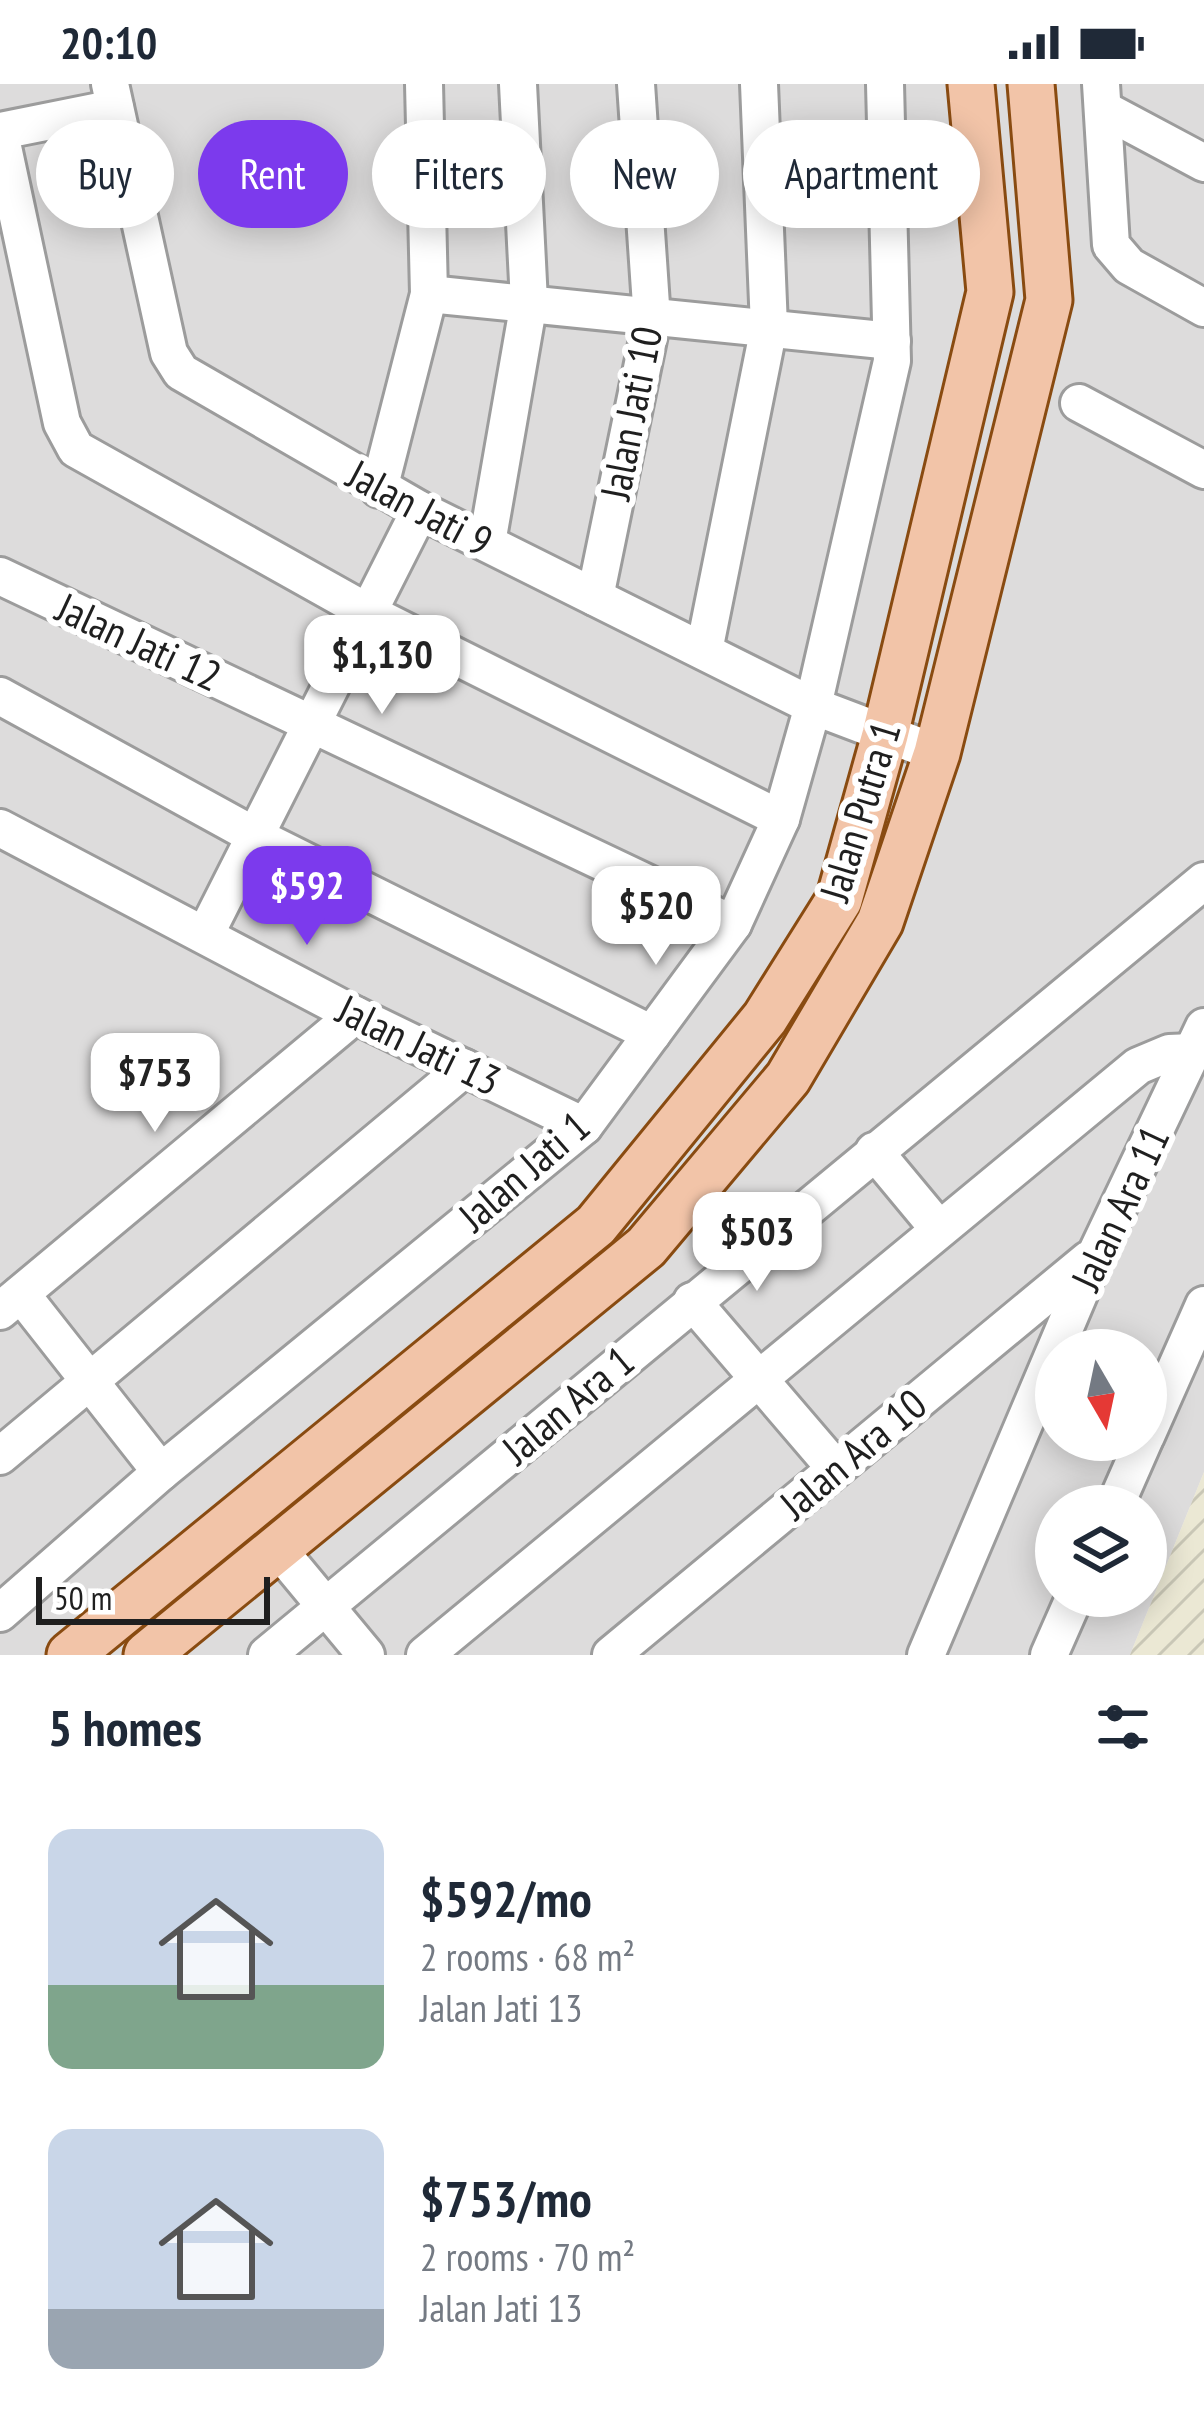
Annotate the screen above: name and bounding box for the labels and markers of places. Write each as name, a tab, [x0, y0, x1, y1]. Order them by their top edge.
pin: $1,130	[284, 615, 480, 717]
pin: $592	[236, 846, 378, 948]
pin: $520	[585, 866, 727, 968]
pin: $753	[84, 1033, 226, 1135]
pin: $503	[686, 1192, 828, 1294]

